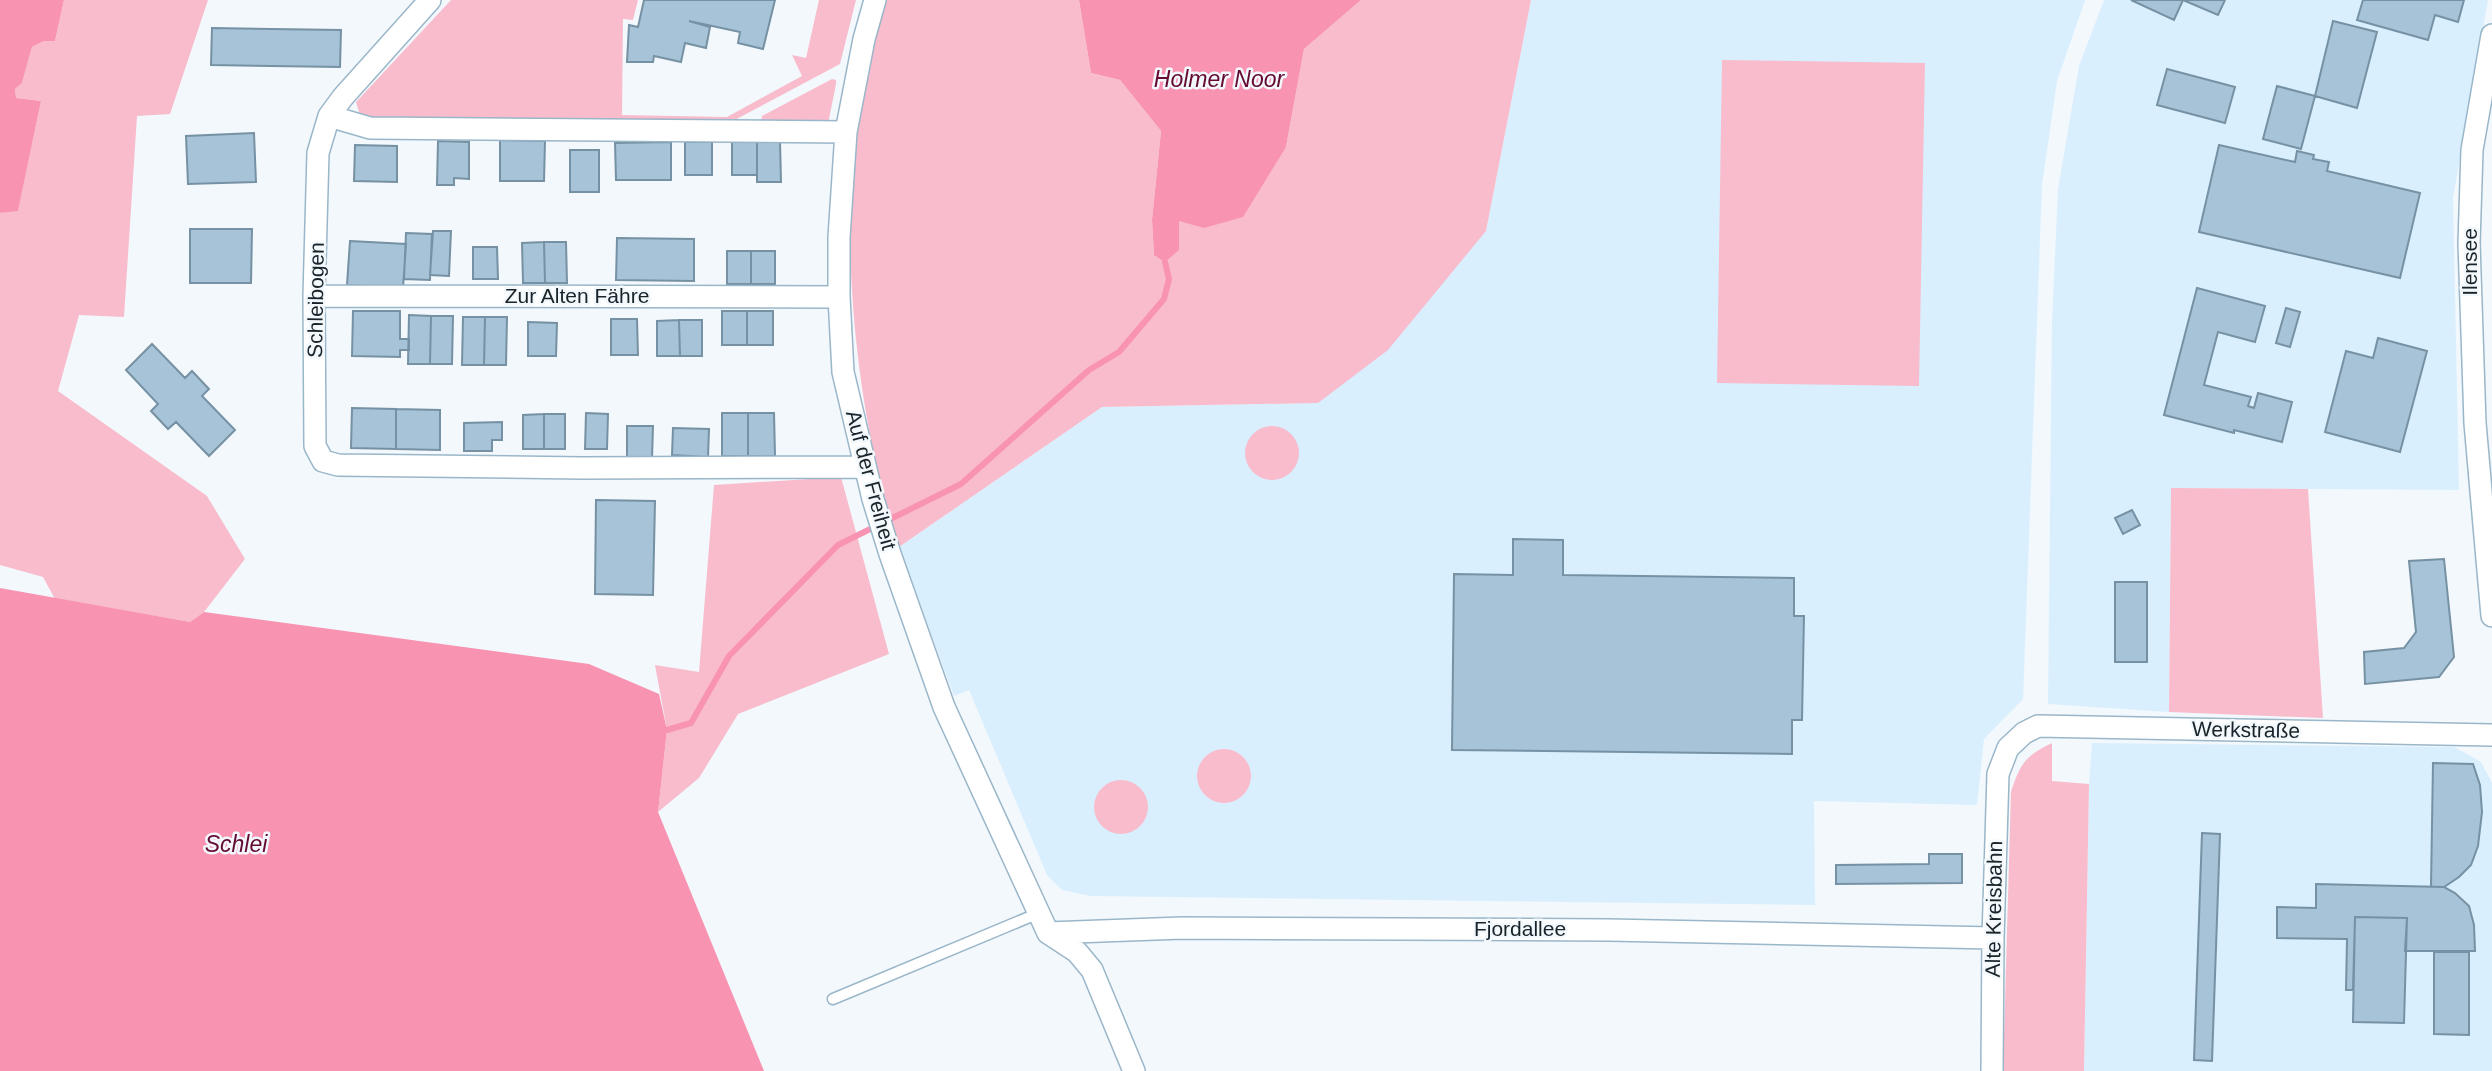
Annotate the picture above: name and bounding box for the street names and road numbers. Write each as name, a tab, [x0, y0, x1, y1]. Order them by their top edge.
street label: Ilensee	[2458, 228, 2481, 296]
street label: Schleibogen	[303, 242, 328, 358]
street label: Zur Alten Fähre	[505, 284, 649, 307]
street label: Auf der Freiheit	[842, 408, 901, 552]
street label: Werkstraße	[2192, 717, 2300, 742]
street label: Alte Kreisbahn	[1981, 841, 2006, 977]
street label: Fjordallee	[1474, 917, 1566, 940]

